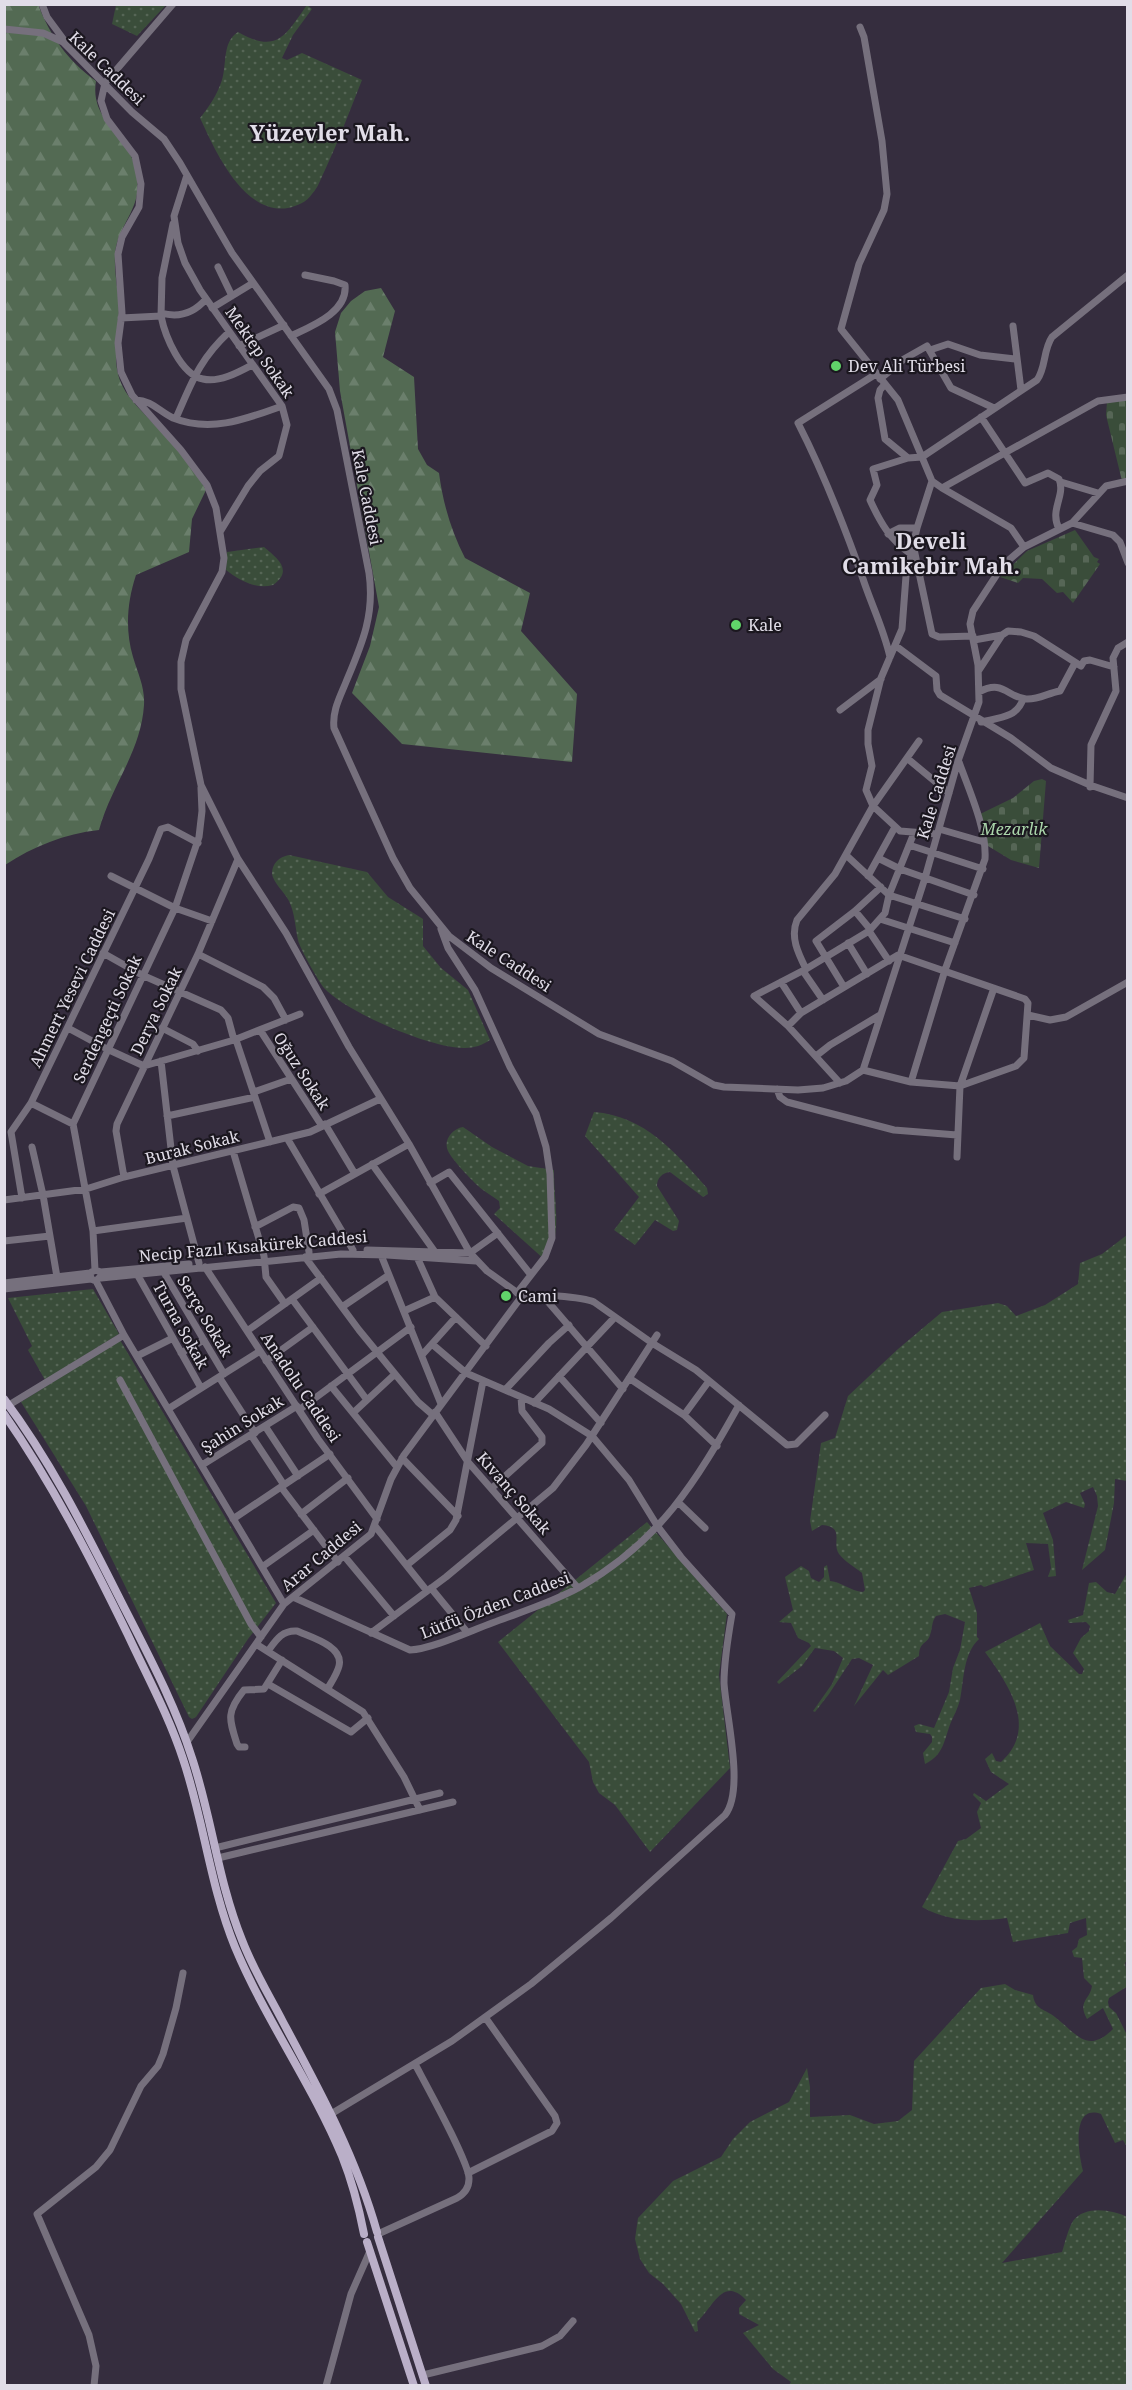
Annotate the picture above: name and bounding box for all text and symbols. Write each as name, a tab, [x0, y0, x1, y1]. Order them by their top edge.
street label: Kale Caddesi	[64, 26, 150, 110]
district label: Yüzevler Mah.	[250, 117, 410, 147]
street label: Mektep Sokak	[220, 302, 300, 403]
place label: Dev Ali Türbesi	[848, 355, 965, 377]
marker: Dev Ali Türbesi	[829, 359, 843, 373]
street label: Kale Caddesi	[347, 447, 387, 547]
district label: Develi Camikebir Mah.	[842, 525, 1020, 580]
place label: Kale	[748, 614, 782, 636]
marker: Kale	[729, 618, 743, 632]
street label: Kale Caddesi	[911, 742, 961, 842]
park label: Mezarlık	[980, 818, 1048, 840]
street label: Ahmert Yesevi Caddesi	[24, 905, 120, 1071]
street label: Kale Caddesi	[462, 925, 556, 997]
street label: Serdengeçti Sokak	[68, 951, 147, 1087]
street label: Derya Sokak	[125, 963, 187, 1059]
street label: Oğuz Sokak	[269, 1028, 336, 1115]
street label: Burak Sokak	[143, 1125, 242, 1169]
street label: Necip Fazıl Kısakürek Caddesi	[138, 1225, 368, 1267]
street label: Serçe Sokak	[172, 1271, 238, 1361]
street label: Turna Sokak	[148, 1277, 214, 1373]
place label: Cami	[518, 1285, 557, 1307]
marker: Cami	[499, 1289, 513, 1303]
street label: Anadolu Caddesi	[256, 1328, 346, 1446]
street label: Şahin Sokak	[197, 1390, 288, 1458]
street label: Kıvanç Sokak	[472, 1447, 556, 1539]
street label: Arar Caddesi	[276, 1516, 366, 1596]
street label: Lütfü Özden Caddesi	[417, 1566, 573, 1644]

